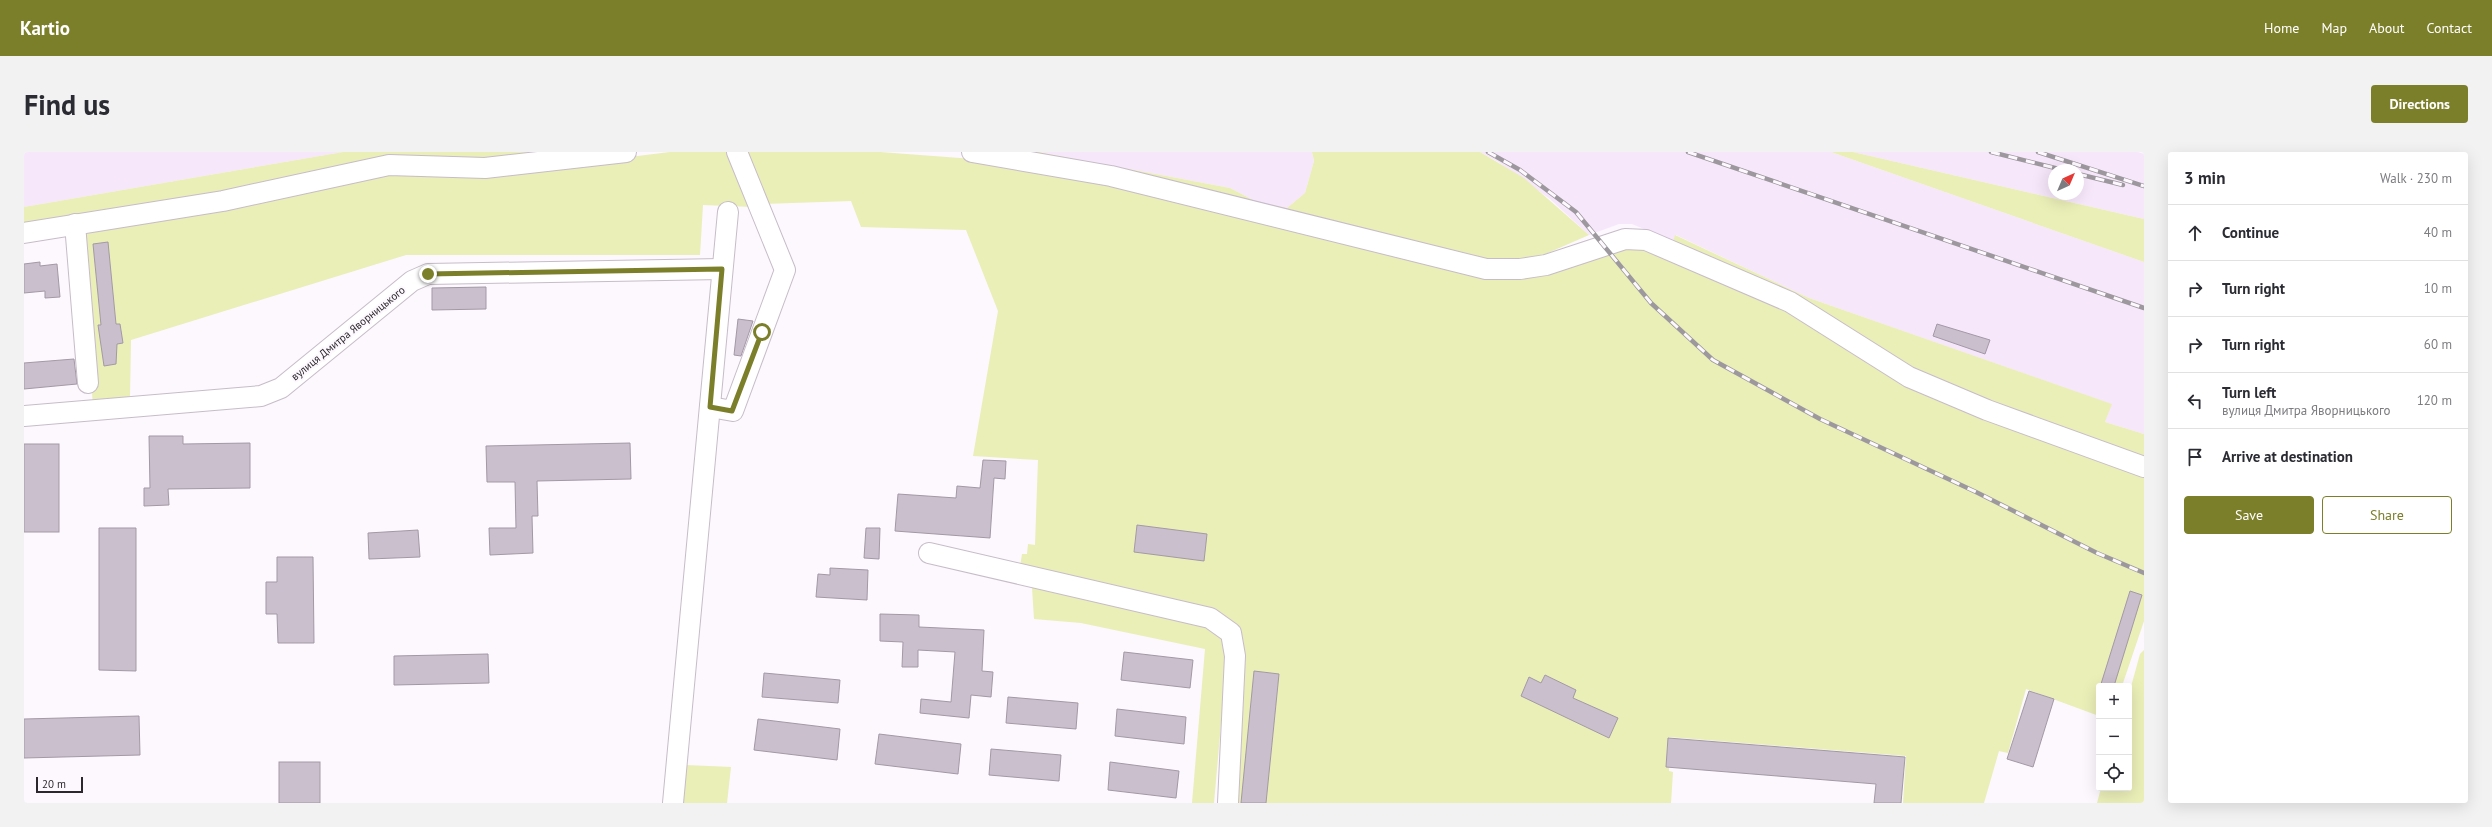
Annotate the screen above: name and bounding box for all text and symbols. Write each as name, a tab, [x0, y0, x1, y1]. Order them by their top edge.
text: Kartio	[20, 16, 70, 40]
text: Home	[2264, 19, 2299, 37]
text: Map	[2321, 19, 2347, 37]
text: About	[2369, 19, 2405, 37]
text: Contact	[2427, 19, 2472, 37]
button: Directions	[2371, 85, 2468, 123]
text: Find us	[24, 86, 110, 123]
north arrow	[2048, 164, 2084, 200]
text: 3 min	[2184, 167, 2225, 189]
text: Walk · 230 m	[2380, 170, 2452, 187]
icon: ahead	[2184, 222, 2206, 244]
text: Continue	[2222, 223, 2279, 242]
text: 40 m	[2424, 224, 2452, 241]
route end	[419, 265, 437, 283]
icon: right	[2184, 278, 2206, 300]
text: Turn right	[2222, 279, 2285, 298]
text: 10 m	[2424, 280, 2452, 297]
street label: вулиця Дмитра Яворницького	[288, 283, 408, 383]
route start	[753, 323, 771, 341]
icon: right	[2184, 334, 2206, 356]
text: Turn right	[2222, 335, 2285, 354]
text: 60 m	[2424, 336, 2452, 353]
text: Turn left	[2222, 383, 2276, 402]
icon: left	[2184, 390, 2206, 412]
text: 120 m	[2417, 392, 2452, 409]
text: вулиця Дмитра Яворницького	[2222, 402, 2390, 419]
icon: arrive	[2184, 446, 2206, 468]
text: Arrive at destination	[2222, 447, 2353, 466]
button: Save	[2184, 496, 2314, 534]
button: Share	[2322, 496, 2452, 534]
map controls	[2096, 683, 2132, 791]
button: +	[2096, 683, 2132, 719]
button: −	[2096, 719, 2132, 755]
button: locate	[2096, 755, 2132, 791]
scale bar	[36, 775, 83, 794]
text: 20 m	[42, 777, 66, 791]

